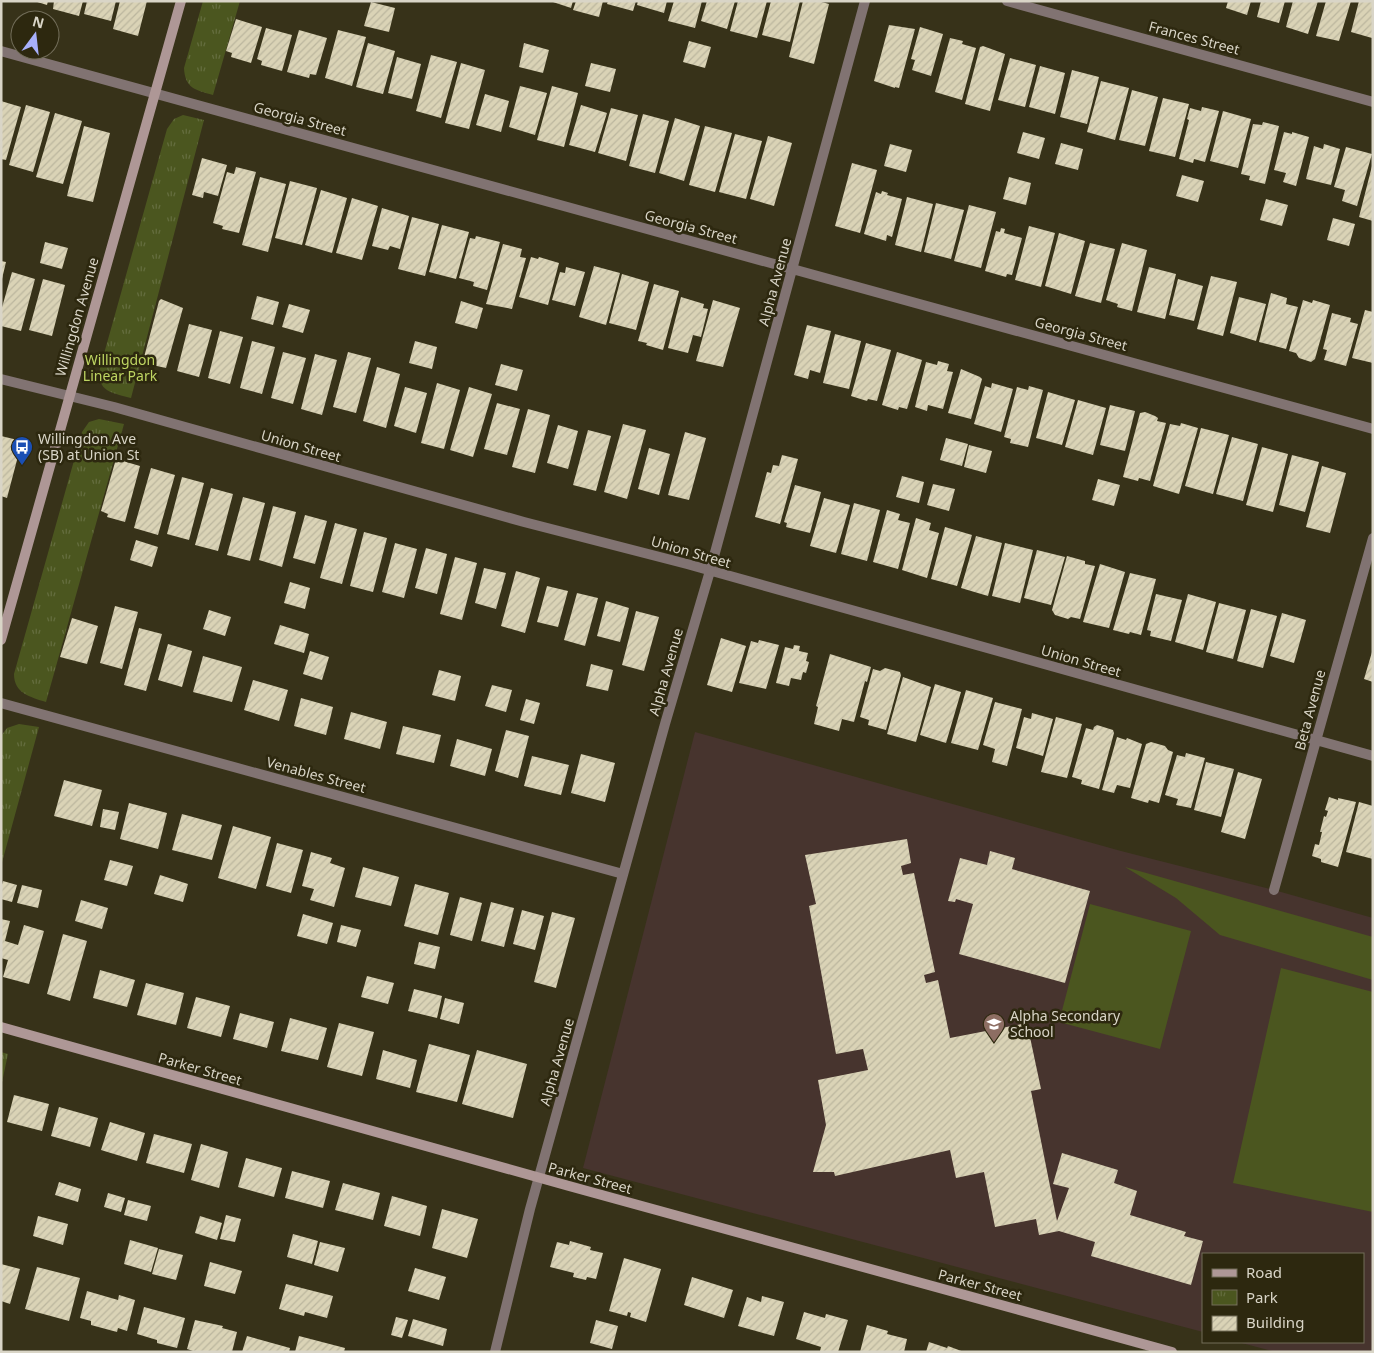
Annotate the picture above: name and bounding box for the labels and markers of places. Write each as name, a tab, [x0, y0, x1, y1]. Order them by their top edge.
place label: Willingdon Ave (SB) at Union St	[38, 429, 139, 464]
bus stop icon: Willingdon Ave (SB) at Union St	[10, 435, 34, 466]
place label: Alpha Secondary School	[1010, 1006, 1121, 1041]
school or university icon: Alpha Secondary School	[982, 1012, 1006, 1043]

